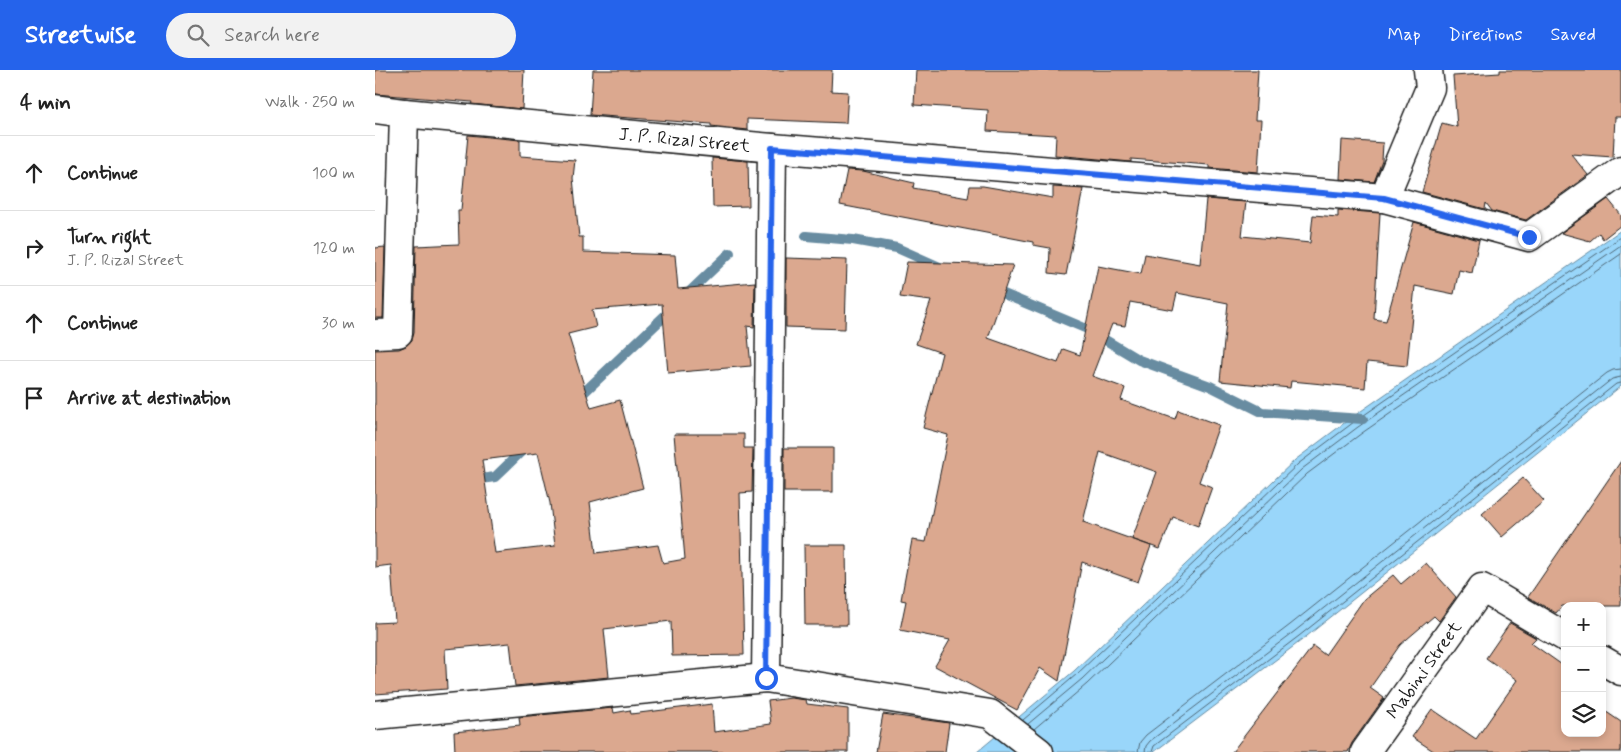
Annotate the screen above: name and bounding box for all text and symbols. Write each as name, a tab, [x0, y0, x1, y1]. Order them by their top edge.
search box	[166, 13, 516, 58]
text: Streetwise	[25, 20, 136, 51]
icon: search	[184, 21, 212, 49]
text: Search here	[224, 23, 320, 48]
text: Map	[1388, 23, 1421, 47]
text: Directions	[1449, 23, 1523, 47]
text: Saved	[1551, 23, 1596, 47]
text: 4 min	[20, 89, 71, 117]
text: Walk · 250 m	[265, 92, 355, 113]
street label: J. P. Rizal Street	[618, 122, 751, 159]
icon: ahead	[20, 159, 48, 187]
text: Continue	[67, 161, 138, 186]
text: 100 m	[312, 163, 355, 184]
text: Turn right	[67, 225, 151, 250]
route end	[1518, 226, 1541, 249]
icon: right	[20, 234, 48, 262]
text: 120 m	[313, 238, 355, 259]
text: J. P. Rizal Street	[67, 250, 184, 271]
icon: ahead	[20, 309, 48, 337]
text: Continue	[67, 311, 138, 336]
text: 30 m	[322, 313, 355, 334]
icon: arrive	[20, 384, 48, 412]
text: Arrive at destination	[67, 386, 231, 411]
map controls	[1561, 602, 1606, 737]
button: +	[1561, 602, 1606, 647]
street label: Mabini Street	[1381, 616, 1468, 724]
button: −	[1561, 647, 1606, 692]
route start	[755, 667, 778, 690]
button: layers	[1561, 692, 1606, 737]

